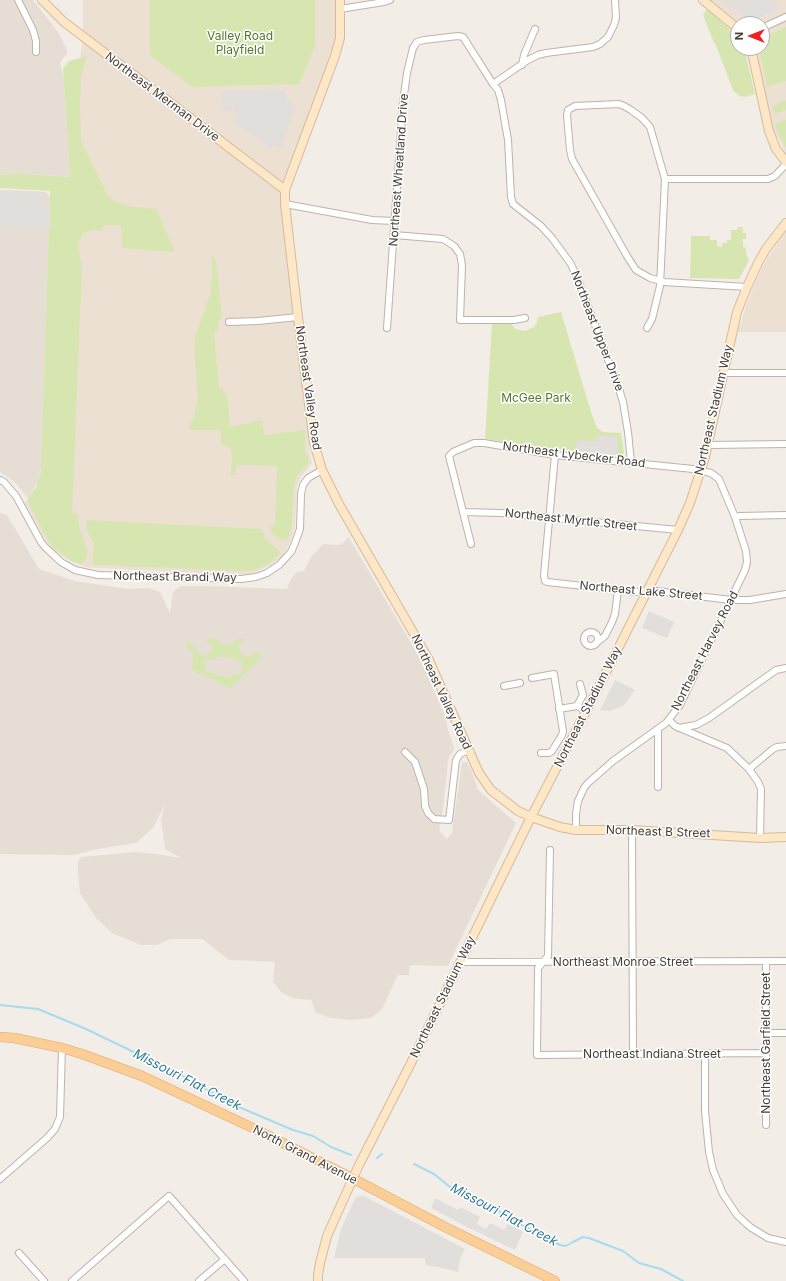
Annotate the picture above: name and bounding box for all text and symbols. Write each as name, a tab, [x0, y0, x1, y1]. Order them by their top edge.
north arrow	[730, 16, 770, 56]
park label: Valley Road Playfield	[207, 29, 273, 57]
text: N	[732, 32, 746, 40]
street label: Northeast Merman Drive	[102, 49, 222, 145]
street label: Northeast Wheatland Drive	[386, 93, 412, 247]
street label: Northeast Upper Drive	[567, 269, 627, 393]
street label: Northeast Valley Road	[292, 325, 324, 451]
street label: Northeast Stadium Way	[692, 343, 736, 477]
park label: McGee Park	[501, 391, 571, 405]
street label: Northeast Lybecker Road	[502, 439, 646, 471]
street label: Northeast Myrtle Street	[504, 506, 638, 534]
street label: Northeast Brandi Way	[113, 569, 237, 585]
street label: Northeast Lake Street	[579, 578, 703, 604]
street label: Northeast Harvey Road	[669, 589, 741, 713]
street label: Northeast Valley Road	[408, 632, 474, 752]
street label: Northeast Stadium Way	[551, 644, 625, 770]
street label: Northeast B Street	[606, 823, 710, 841]
street label: Northeast Stadium Way	[407, 934, 479, 1060]
street label: Northeast Monroe Street	[553, 955, 693, 969]
street label: Northeast Garfield Street	[759, 972, 773, 1114]
water label: Missouri Flat Creek	[130, 1046, 244, 1114]
street label: Northeast Indiana Street	[583, 1047, 721, 1061]
street label: North Grand Avenue	[250, 1122, 360, 1188]
water label: Missouri Flat Creek	[448, 1180, 560, 1250]

